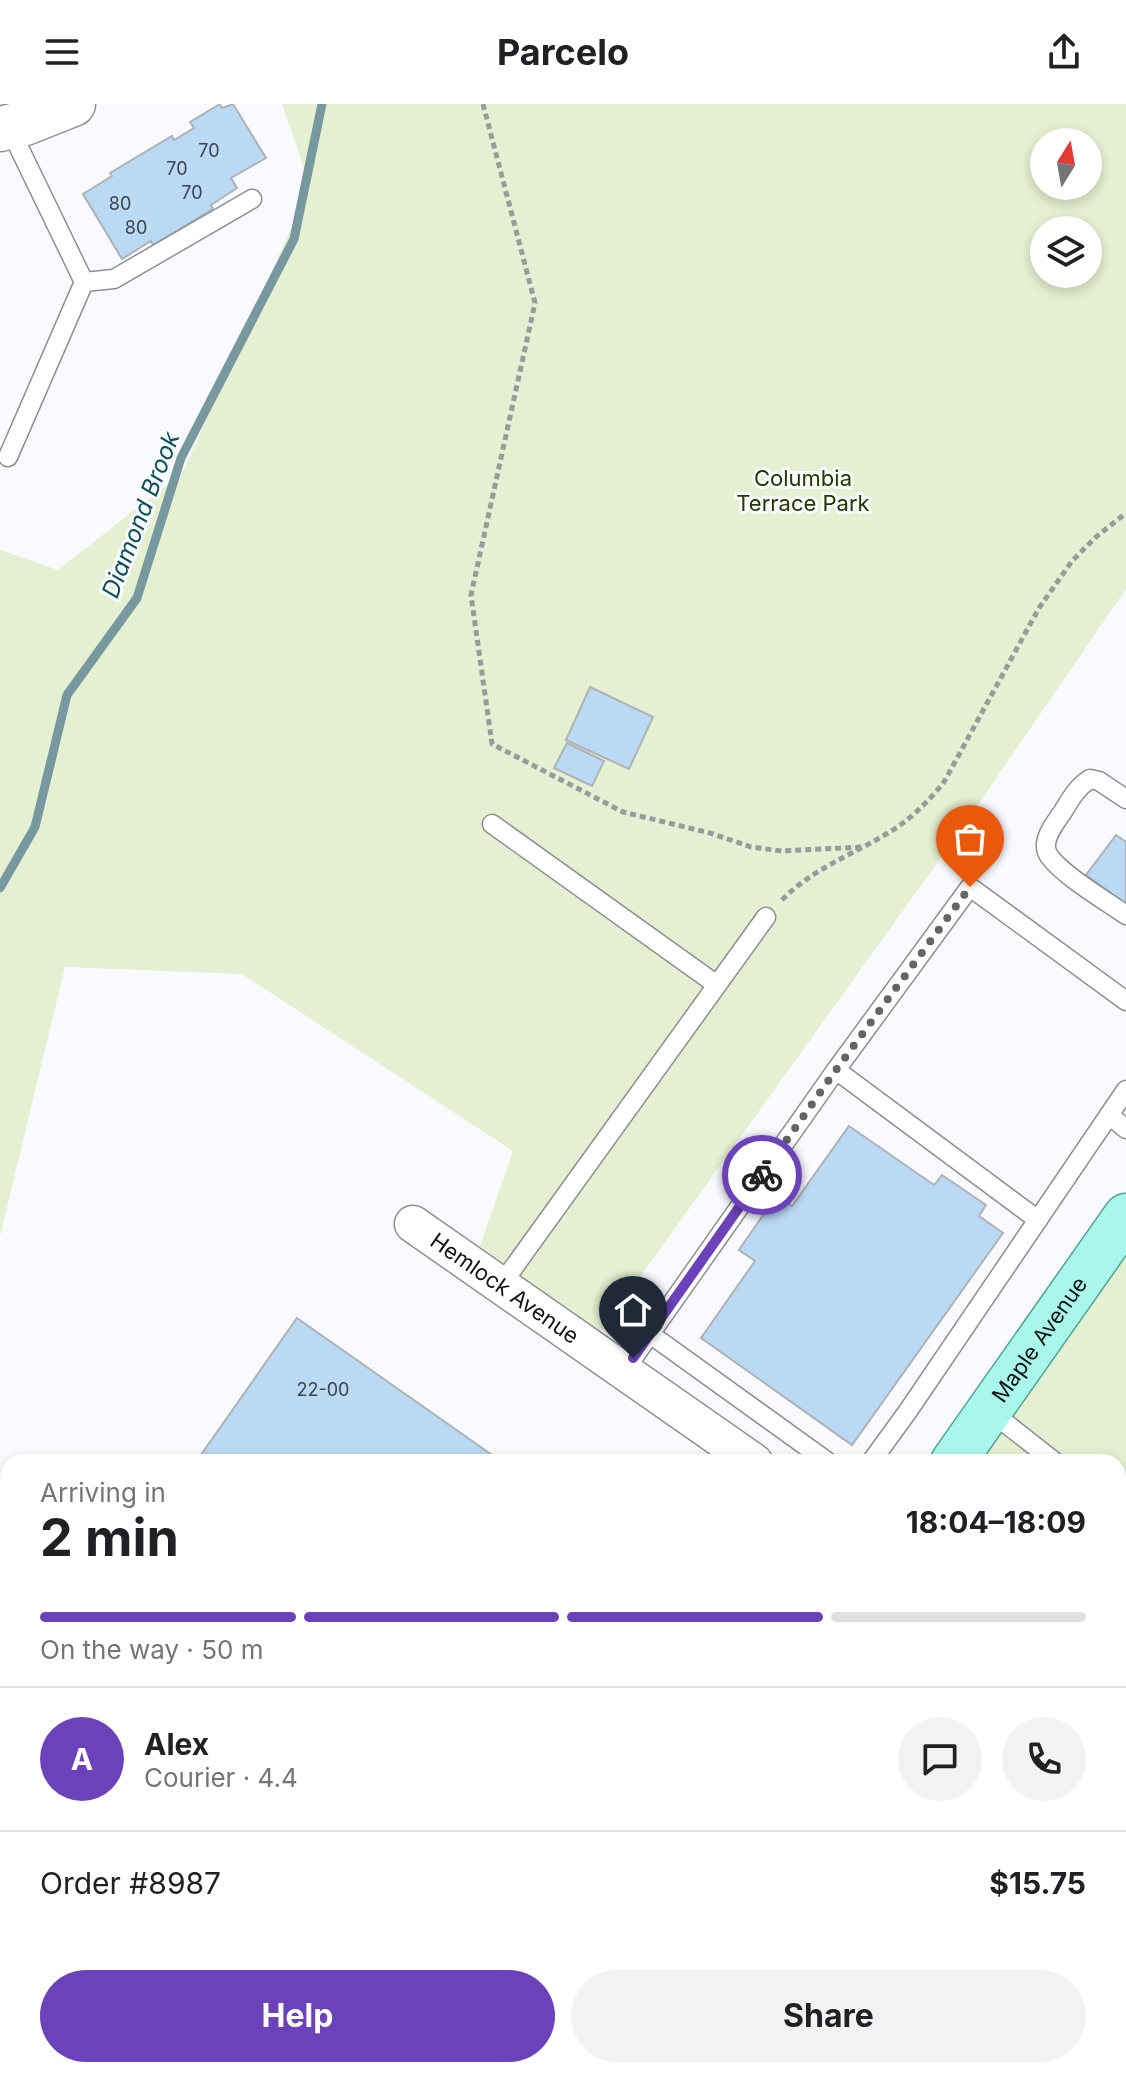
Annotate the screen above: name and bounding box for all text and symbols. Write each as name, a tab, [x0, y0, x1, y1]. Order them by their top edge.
icon: menu	[40, 30, 84, 74]
text: Parcelo	[497, 30, 629, 74]
icon: share	[1042, 30, 1086, 74]
north arrow	[1030, 128, 1102, 200]
map controls	[1030, 128, 1102, 288]
house number: 70	[198, 140, 220, 161]
house number: 70	[166, 158, 188, 179]
house number: 70	[181, 182, 203, 203]
house number: 80	[109, 193, 131, 214]
button: layers	[1030, 216, 1102, 288]
house number: 80	[125, 217, 147, 238]
water label: Diamond Brook	[96, 427, 186, 602]
park label: Columbia Terrace Park	[736, 465, 870, 516]
pin	[936, 805, 1004, 887]
icon: bag	[948, 817, 992, 861]
courier	[722, 1135, 802, 1215]
icon: bike	[740, 1153, 784, 1197]
street label: Hemlock Avenue	[426, 1227, 584, 1349]
street label: Maple Avenue	[986, 1272, 1092, 1407]
pin	[599, 1276, 667, 1358]
icon: home	[611, 1288, 655, 1332]
house number: 22-00	[297, 1379, 349, 1400]
text: Arriving in	[40, 1477, 166, 1508]
text: 18:04–18:09	[906, 1504, 1086, 1540]
text: 2 min	[40, 1506, 179, 1569]
text: On the way · 50 m	[40, 1634, 263, 1665]
button: chat	[898, 1717, 982, 1801]
button: phone	[1002, 1717, 1086, 1801]
text: Alex	[144, 1726, 209, 1762]
text: A	[71, 1741, 93, 1777]
text: Courier · 4.4	[144, 1762, 298, 1793]
text: Order #8987	[40, 1865, 221, 1901]
text: $15.75	[989, 1865, 1086, 1901]
button: Help	[40, 1970, 555, 2062]
button: Share	[571, 1970, 1086, 2062]

